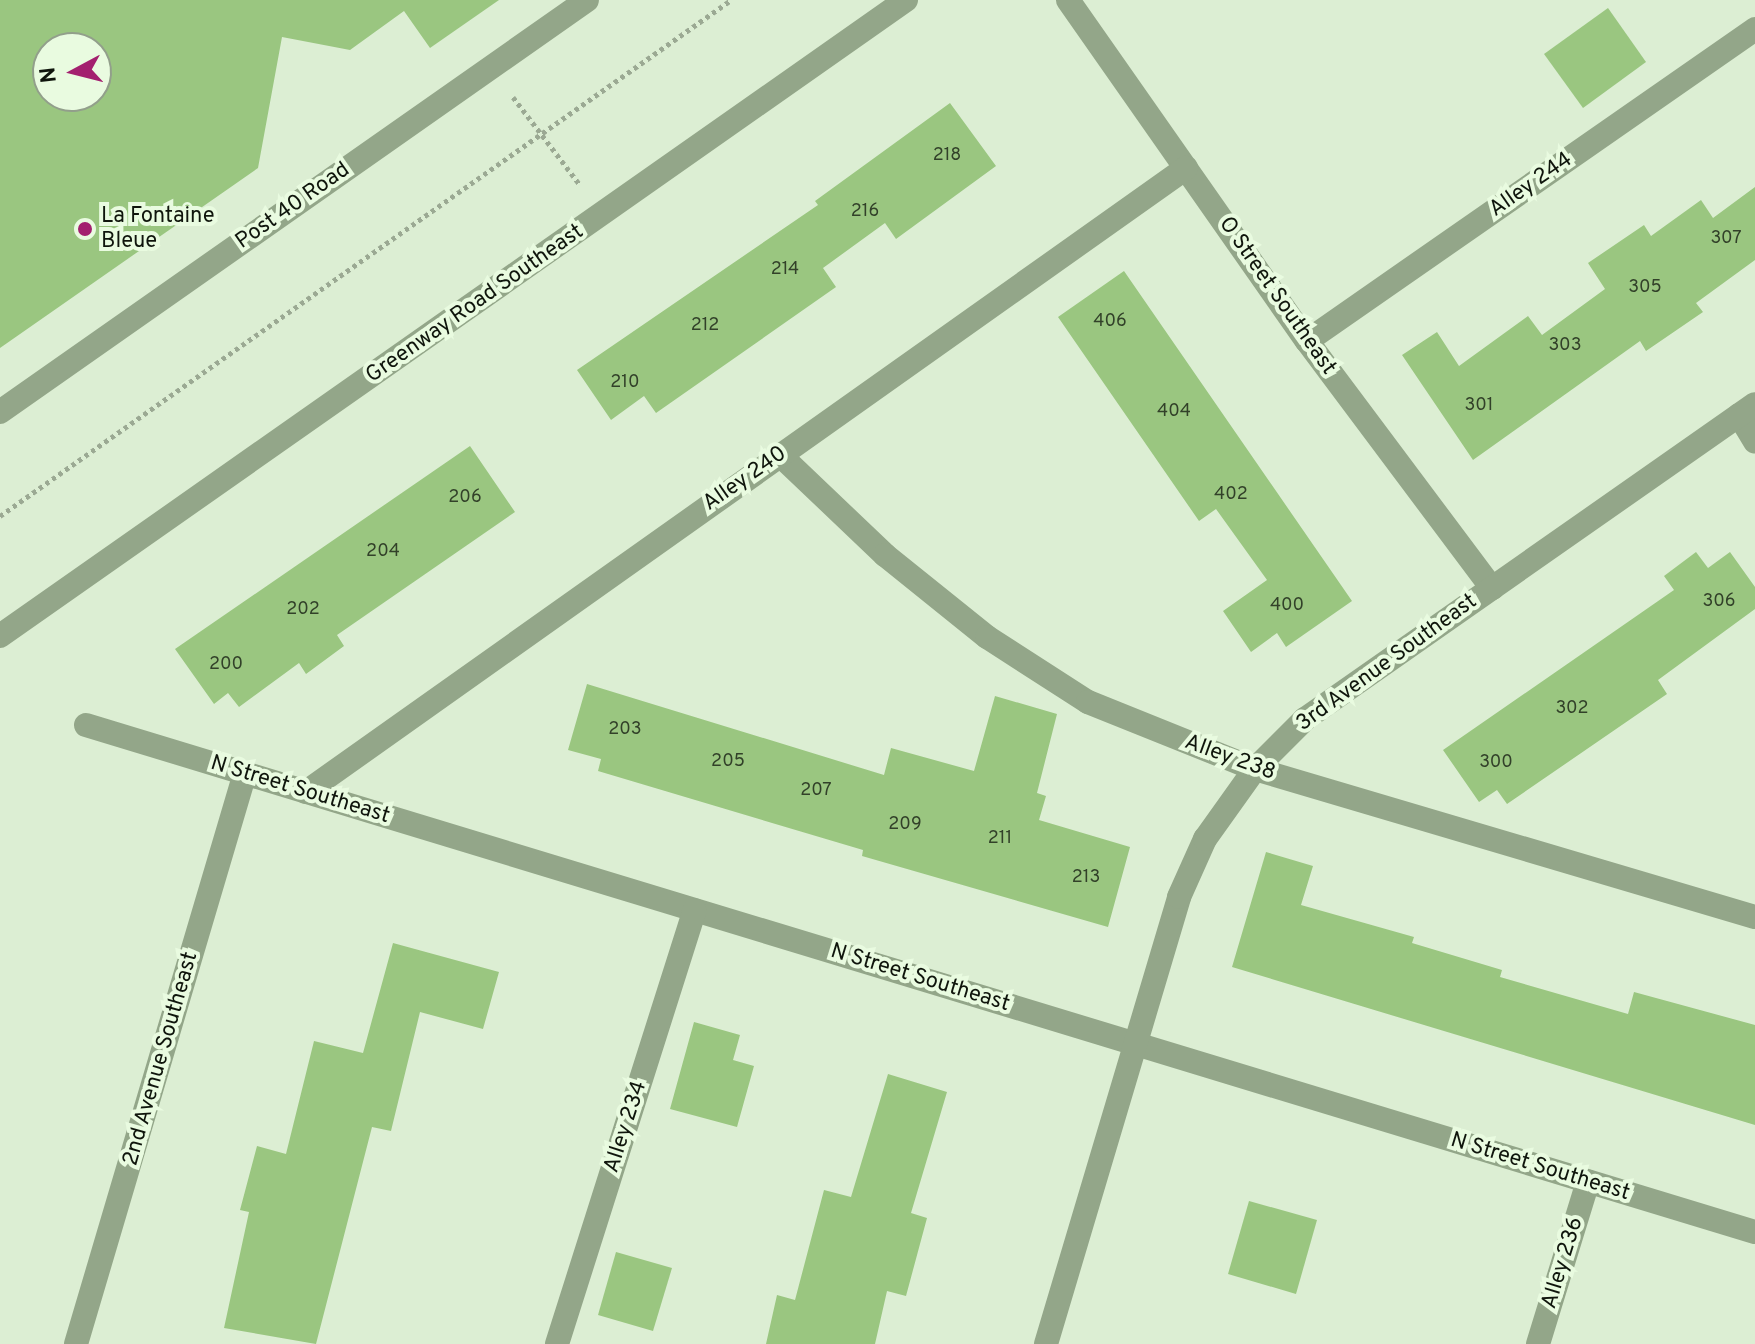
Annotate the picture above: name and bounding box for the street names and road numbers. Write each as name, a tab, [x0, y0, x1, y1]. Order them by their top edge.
street label: Alley 244	[1484, 147, 1578, 223]
street label: Post 40 Road	[231, 157, 355, 255]
street label: O Street Southeast	[1213, 212, 1341, 380]
street label: Greenway Road Southeast	[361, 219, 589, 389]
street label: Alley 240	[698, 441, 792, 517]
street label: 3rd Avenue Southeast	[1291, 588, 1483, 738]
street label: Alley 238	[1181, 729, 1279, 787]
street label: N Street Southeast	[207, 750, 393, 830]
street label: N Street Southeast	[827, 938, 1013, 1018]
street label: 2nd Avenue Southeast	[118, 949, 204, 1169]
street label: Alley 234	[599, 1078, 653, 1176]
street label: N Street Southeast	[1447, 1127, 1633, 1207]
street label: Alley 236	[1537, 1214, 1589, 1312]

